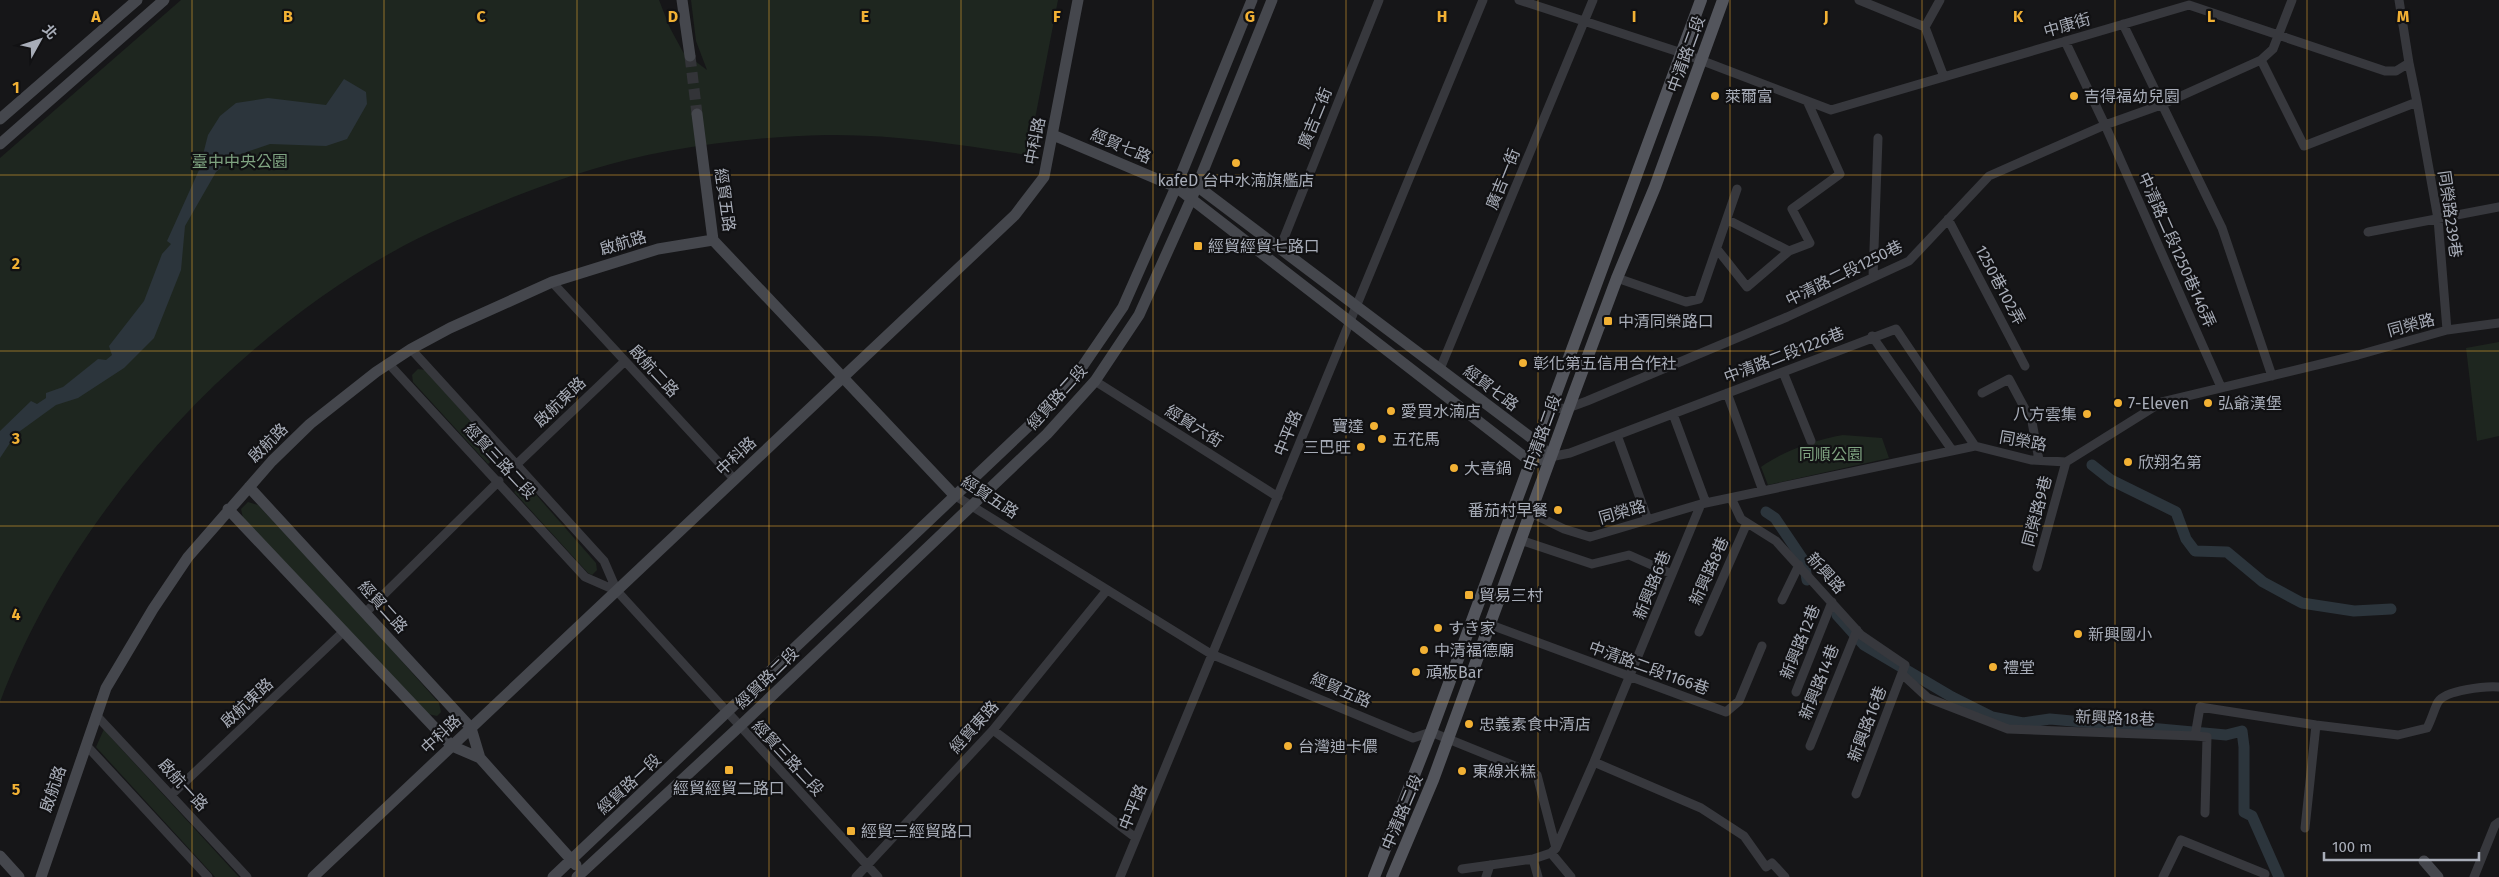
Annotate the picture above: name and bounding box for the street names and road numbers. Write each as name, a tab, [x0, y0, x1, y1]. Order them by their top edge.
street label: 中康街	[2041, 9, 2093, 41]
street label: 中清路二段	[1663, 13, 1709, 95]
street label: 廣吉二街	[1294, 85, 1336, 151]
street label: 中科路	[1021, 116, 1049, 166]
street label: 經貿七路	[1088, 125, 1154, 167]
street label: 廣吉一街	[1482, 146, 1524, 212]
street label: 經貿五路	[711, 167, 739, 233]
street label: 同榮路239巷	[2434, 169, 2466, 259]
street label: 中清路二段1250巷146弄	[2134, 170, 2220, 330]
street label: 啟航路	[597, 227, 649, 259]
street label: 中清路二段1250巷	[1782, 236, 1906, 310]
street label: 1250巷102弄	[1971, 242, 2029, 328]
street label: 同榮路	[2385, 310, 2437, 340]
street label: 中清路二段1226巷	[1721, 323, 1847, 387]
street label: 啟航二路	[625, 341, 683, 401]
street label: 經貿路二段	[1023, 361, 1091, 433]
street label: 經貿七路	[1460, 361, 1522, 415]
street label: 啟航東路	[530, 373, 590, 431]
street label: 中清路二段	[1519, 392, 1565, 474]
street label: 經貿六街	[1162, 401, 1226, 451]
street label: 中平路	[1270, 407, 1306, 459]
street label: 啟航路	[244, 419, 292, 467]
street label: 經貿三路二段	[460, 419, 540, 503]
street label: 同榮路	[1998, 427, 2048, 455]
street label: 中科路	[712, 433, 760, 479]
street label: 經貿五路	[958, 472, 1022, 522]
street label: 同榮路9巷	[2018, 474, 2056, 548]
street label: 同榮路	[1596, 496, 1648, 528]
street label: 新興路8巷	[1686, 534, 1732, 608]
street label: 新興路6巷	[1630, 548, 1674, 622]
street label: 新興路	[1803, 549, 1849, 597]
street label: 經貿二路	[355, 577, 411, 637]
street label: 新興路12巷	[1776, 602, 1824, 682]
street label: 中清路二段1166巷	[1586, 637, 1712, 699]
street label: 新興路14巷	[1795, 642, 1843, 722]
street label: 經貿路二段	[732, 643, 802, 713]
street label: 經貿五路	[1308, 669, 1374, 711]
street label: 啟航東路	[217, 674, 277, 732]
street label: 新興路16巷	[1844, 684, 1890, 764]
street label: 經貿東路	[946, 697, 1002, 757]
street label: 新興路18巷	[2075, 707, 2155, 729]
street label: 中科路	[417, 711, 465, 757]
street label: 經貿三路二段	[748, 716, 828, 800]
street label: 經貿路一段	[593, 750, 665, 818]
street label: 啟航一路	[154, 755, 212, 815]
street label: 啟航路	[36, 763, 70, 815]
street label: 中清路二段	[1378, 771, 1426, 853]
street label: 中平路	[1115, 781, 1151, 833]

